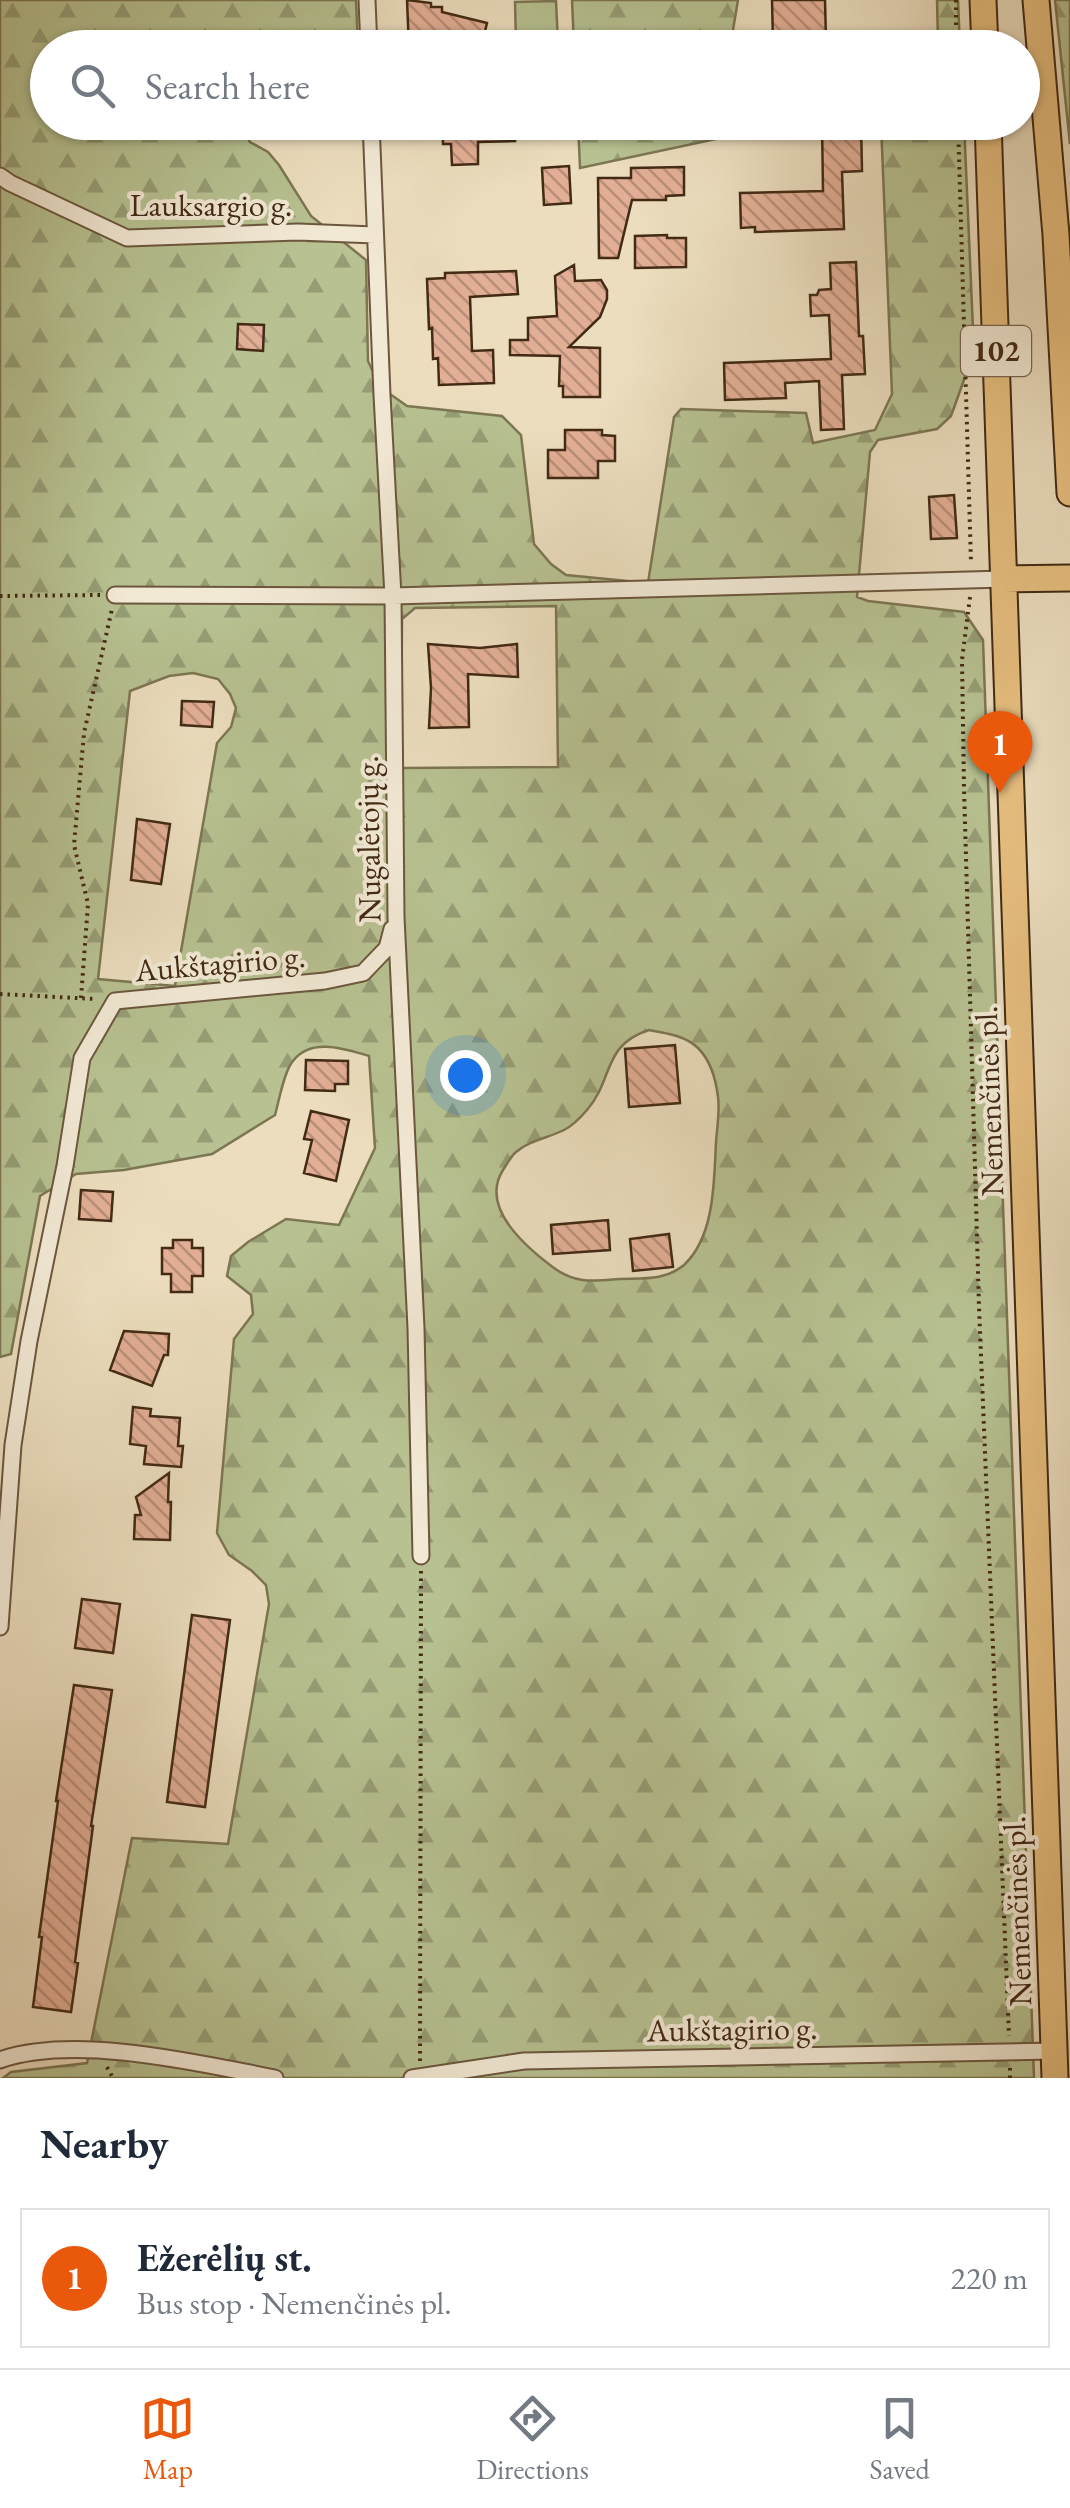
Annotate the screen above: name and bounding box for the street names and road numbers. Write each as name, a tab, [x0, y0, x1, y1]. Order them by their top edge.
street label: Lauksargio g.	[130, 184, 292, 226]
road number: 102	[961, 326, 1031, 376]
street label: Nugalėtojų g.	[346, 755, 390, 923]
street label: Aukštagirio g.	[132, 935, 307, 991]
street label: Nemenčinės pl.	[965, 1005, 1013, 1197]
street label: Nemenčinės pl.	[993, 1815, 1041, 2007]
street label: Aukštagirio g.	[645, 2007, 818, 2052]

